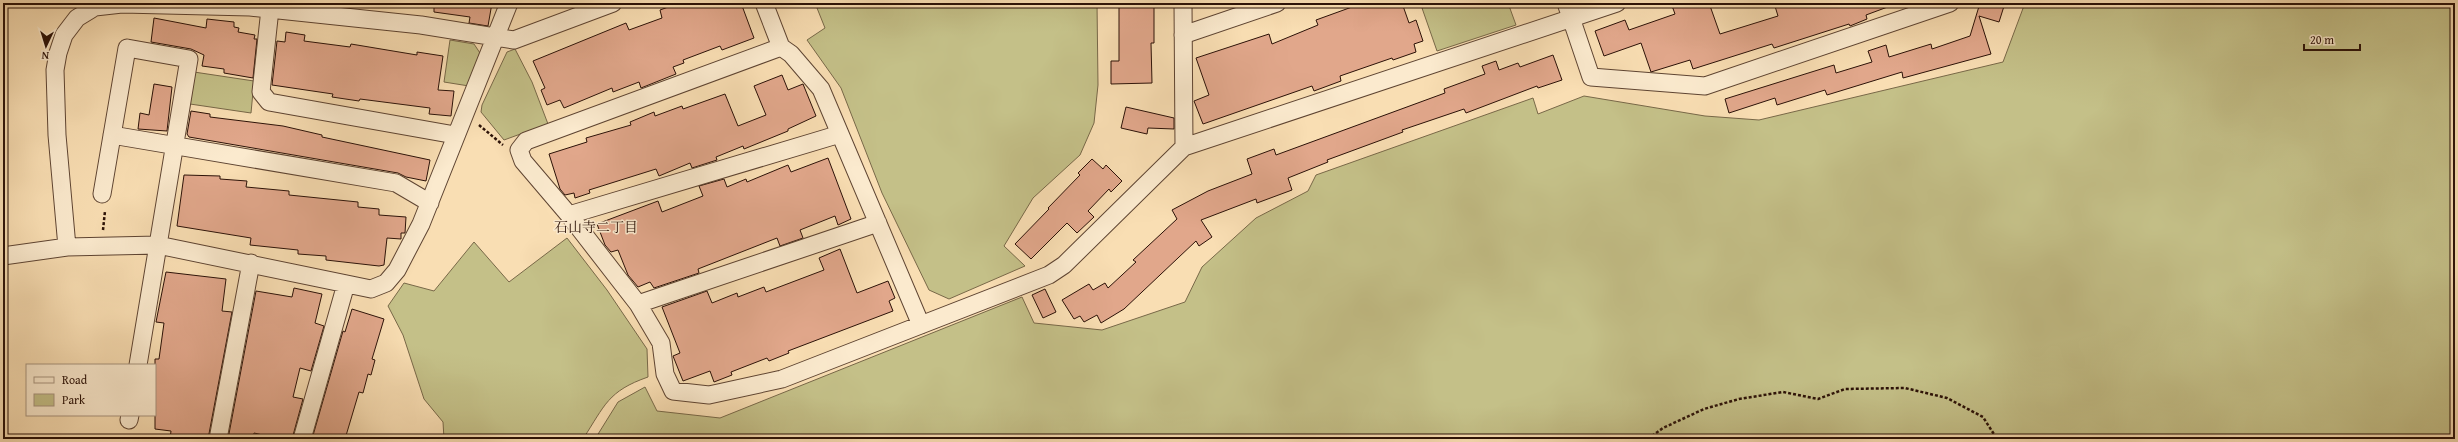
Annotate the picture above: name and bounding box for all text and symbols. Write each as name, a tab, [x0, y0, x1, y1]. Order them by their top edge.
north arrow	[26, 26, 66, 66]
scale bar	[2304, 26, 2360, 52]
text: 20 m	[2310, 31, 2334, 48]
text: N	[40, 48, 50, 64]
district label: 石山寺二丁目	[554, 217, 638, 237]
legend	[26, 364, 156, 416]
text: Road	[62, 371, 88, 388]
text: Park	[62, 391, 86, 408]

